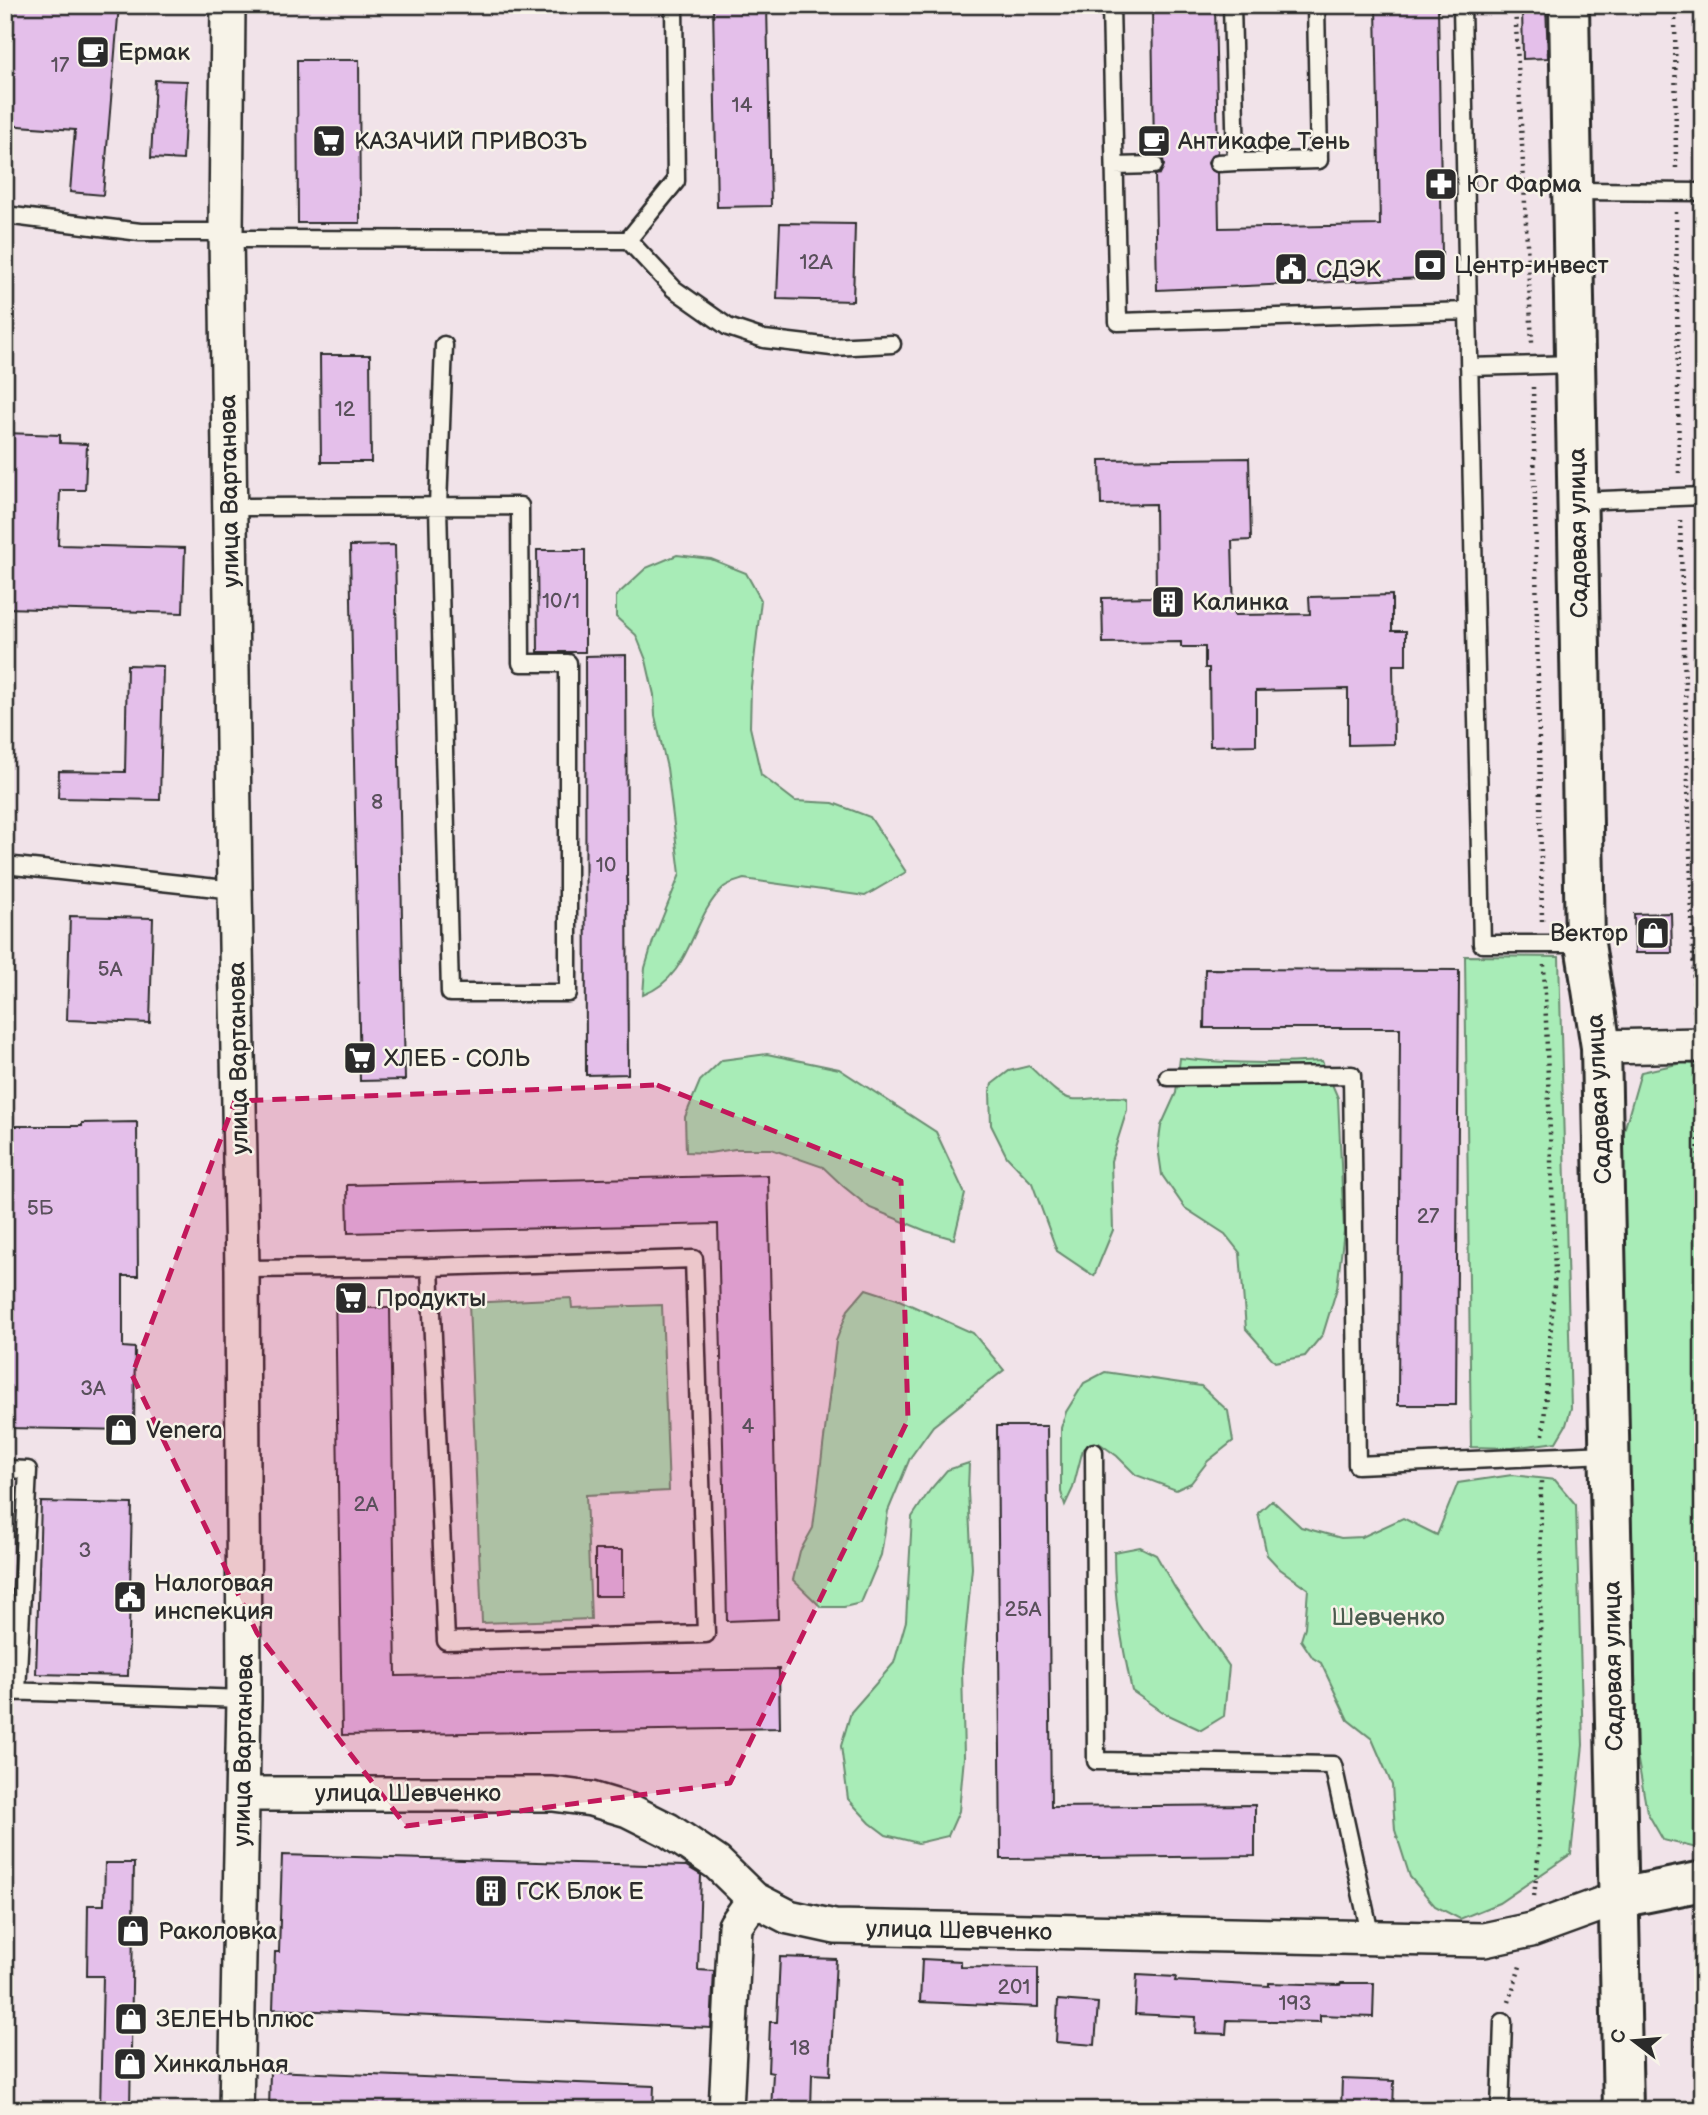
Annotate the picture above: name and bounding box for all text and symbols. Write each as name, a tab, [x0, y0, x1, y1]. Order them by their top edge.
cafe icon: Ермак	[74, 33, 112, 71]
place label: Ермак	[118, 38, 190, 67]
house number: 17	[51, 53, 70, 78]
house number: 14	[732, 93, 753, 118]
supermarket icon: КАЗАЧИЙ ПРИВОЗЪ	[310, 122, 348, 160]
cafe icon: Антикафе Тень	[1135, 122, 1173, 160]
place label: КАЗАЧИЙ ПРИВОЗЪ	[354, 127, 587, 156]
place label: Антикафе Тень	[1177, 127, 1350, 156]
pharmacy icon: Юг Фарма	[1422, 165, 1460, 203]
place label: Юг Фарма	[1466, 170, 1582, 199]
bank icon: Центр-инвест	[1411, 246, 1449, 284]
house number: 12А	[799, 250, 833, 275]
public building icon: СДЭК	[1272, 250, 1310, 288]
place label: Центр-инвест	[1454, 251, 1609, 280]
place label: СДЭК	[1316, 255, 1382, 284]
street label: улица Вартанова	[213, 394, 246, 588]
house number: 12	[335, 397, 356, 422]
street label: Садовая улица	[1563, 448, 1594, 618]
building icon: Калинка	[1149, 583, 1187, 621]
place label: Калинка	[1192, 588, 1289, 617]
house number: 10/1	[542, 589, 580, 614]
house number: 8	[371, 790, 383, 815]
house number: 10	[596, 853, 616, 878]
shop icon: Вектор	[1634, 914, 1672, 952]
place label: Вектор	[1550, 919, 1628, 948]
house number: 5А	[98, 957, 123, 982]
street label: улица Вартанова	[222, 961, 255, 1155]
street label: Садовая улица	[1581, 1013, 1618, 1185]
supermarket icon: ХЛЕБ - СОЛЬ	[341, 1039, 379, 1077]
place label: ХЛЕБ - СОЛЬ	[384, 1044, 530, 1073]
house number: 5Б	[27, 1196, 54, 1221]
house number: 27	[1417, 1204, 1440, 1229]
supermarket icon: Продукты	[332, 1279, 370, 1317]
place label: Продукты	[376, 1284, 486, 1313]
house number: 3А	[80, 1376, 106, 1401]
shop icon: Venera	[102, 1411, 140, 1449]
house number: 4	[742, 1414, 755, 1439]
place label: Venera	[146, 1416, 223, 1445]
house number: 2А	[353, 1492, 379, 1517]
house number: 3	[79, 1538, 91, 1563]
place label: Налоговая инспекция	[154, 1569, 274, 1626]
public building icon: Налоговая инспекция	[111, 1578, 149, 1616]
street label: Садовая улица	[1598, 1581, 1629, 1751]
house number: 25А	[1004, 1597, 1042, 1622]
park label: Шевченко	[1331, 1603, 1445, 1632]
street label: улица Вартанова	[227, 1653, 260, 1847]
street label: улица Шевченко	[315, 1779, 501, 1808]
building icon: ГСК Блок Е	[472, 1872, 510, 1910]
place label: ГСК Блок Е	[516, 1877, 644, 1906]
shop icon: Раколовка	[114, 1912, 152, 1950]
street label: улица Шевченко	[866, 1914, 1052, 1947]
place label: Раколовка	[158, 1917, 277, 1946]
house number: 201	[998, 1975, 1030, 2000]
house number: 193	[1278, 1991, 1312, 2016]
shop icon: ЗЕЛЕНЬ плюс	[112, 2000, 150, 2038]
place label: ЗЕЛЕНЬ плюс	[156, 2005, 314, 2034]
north arrow	[1600, 2007, 1670, 2076]
text: С	[1606, 2027, 1632, 2046]
house number: 18	[790, 2036, 810, 2061]
shop icon: Хинкальная	[111, 2045, 149, 2083]
place label: Хинкальная	[154, 2050, 289, 2079]

